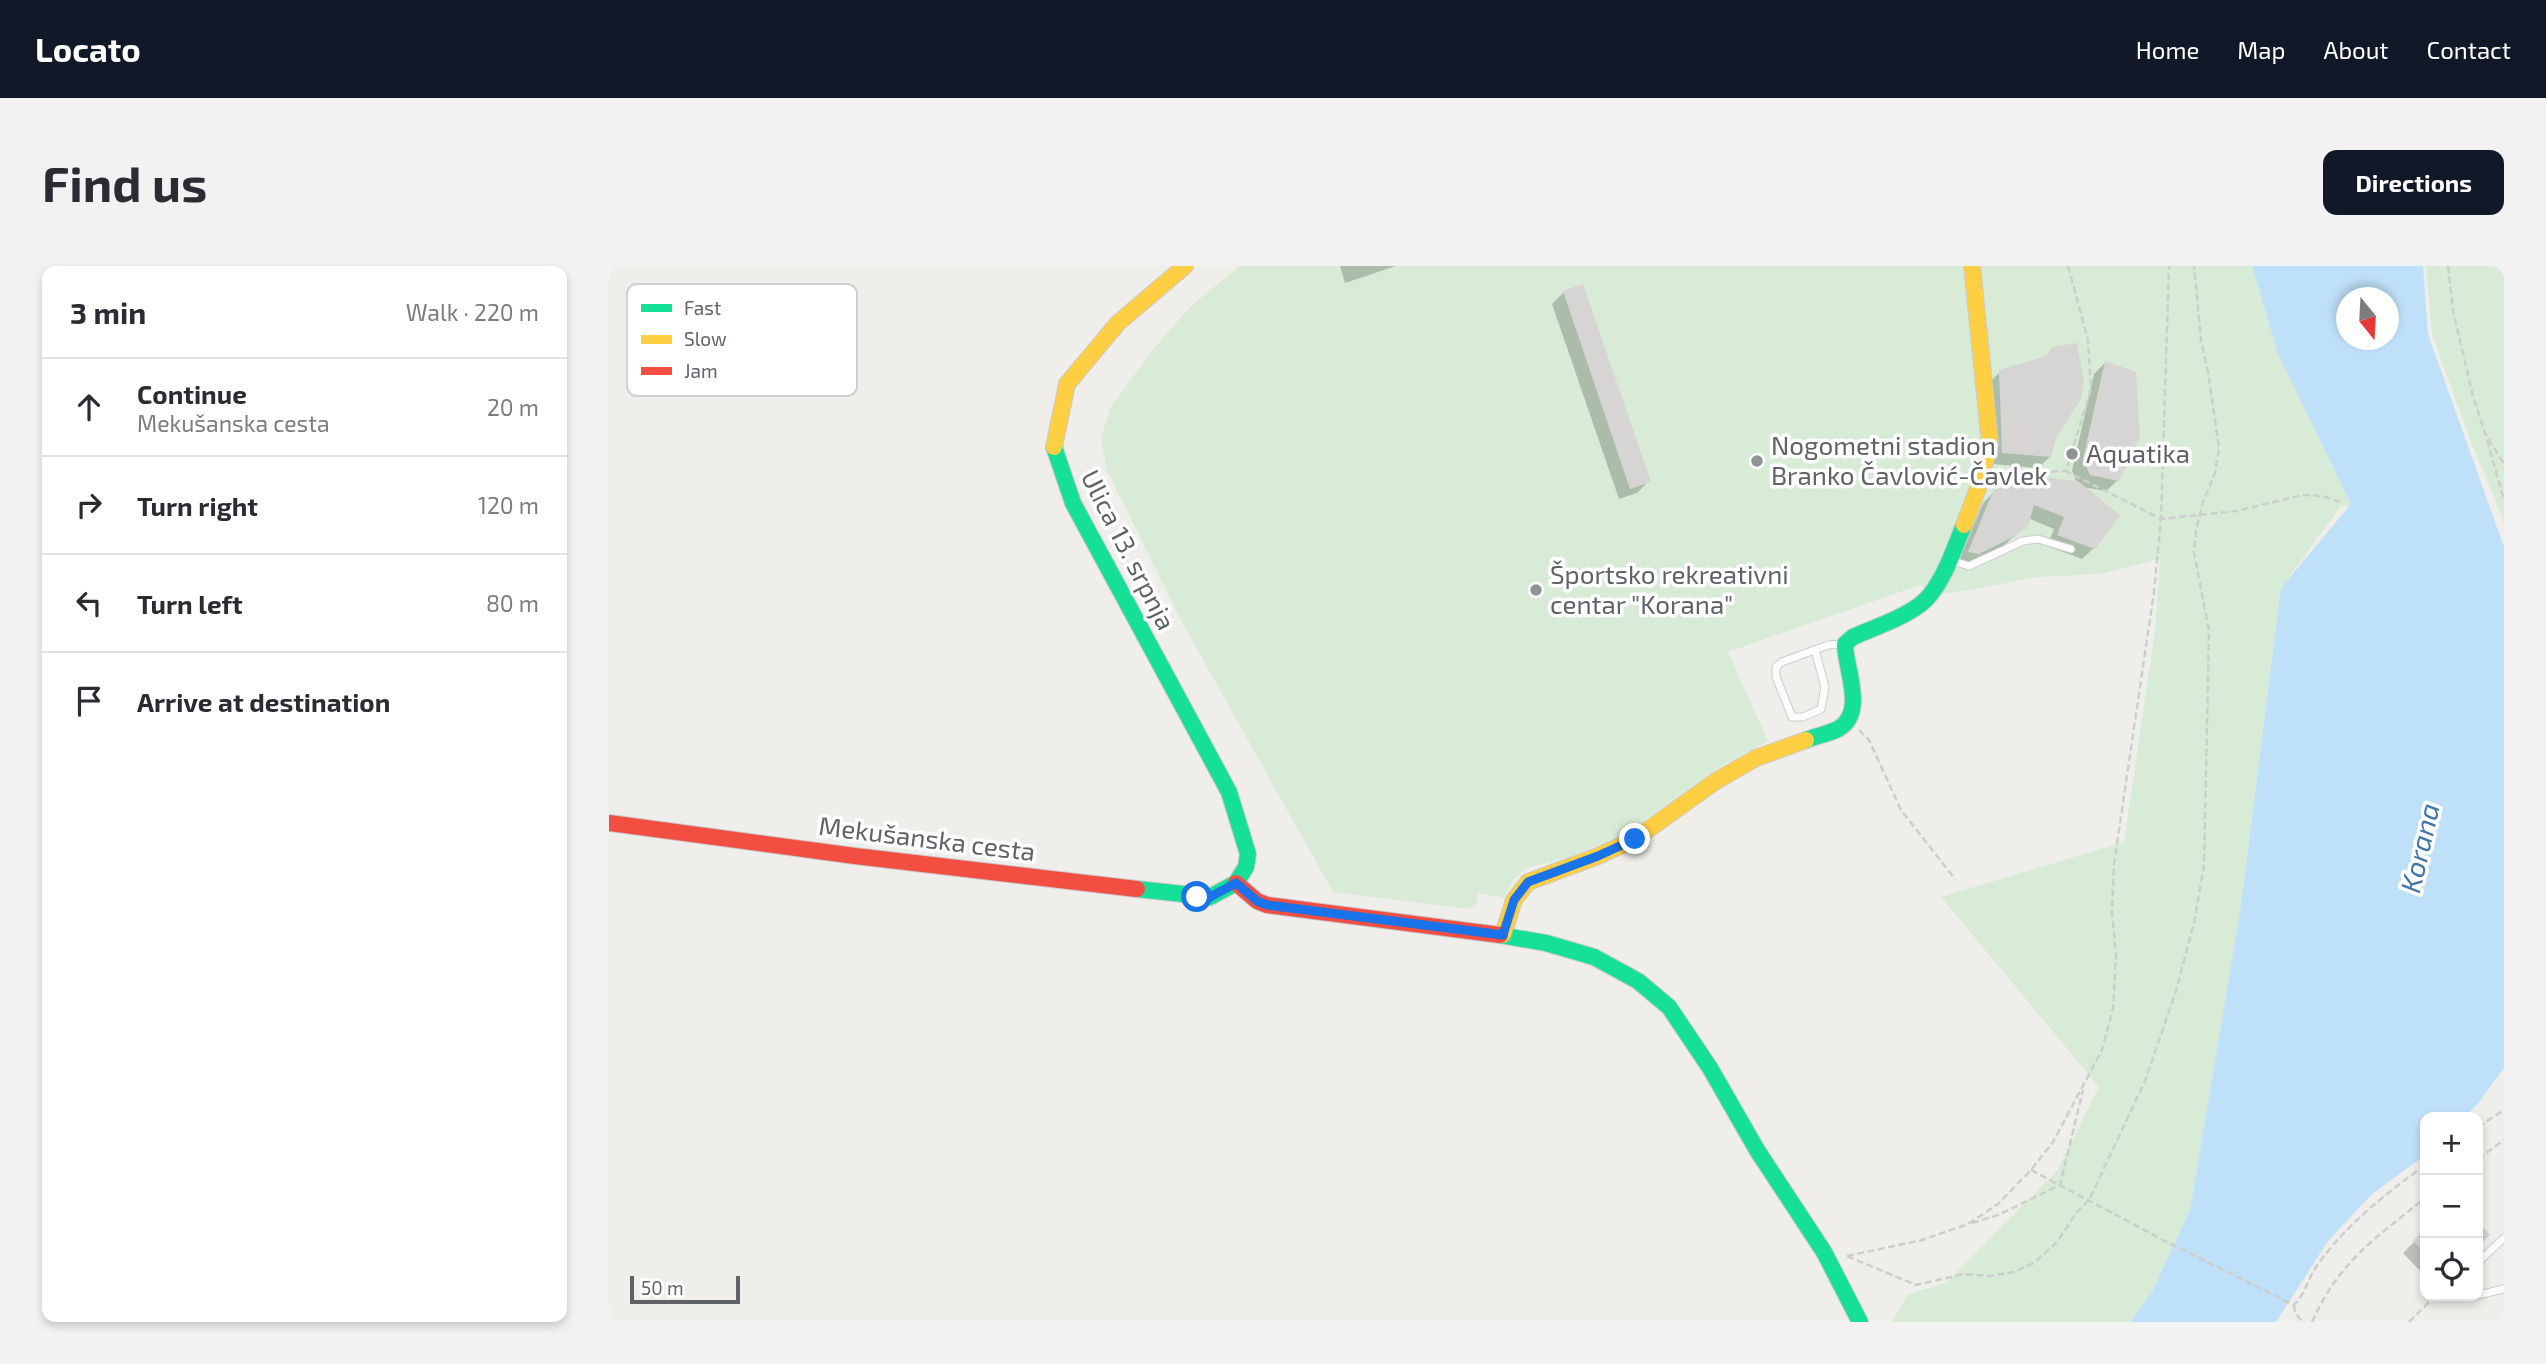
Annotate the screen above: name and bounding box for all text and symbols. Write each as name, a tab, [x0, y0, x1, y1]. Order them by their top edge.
text: Locato	[35, 29, 141, 69]
text: Home	[2136, 35, 2199, 64]
text: Map	[2237, 35, 2285, 64]
text: About	[2323, 35, 2389, 64]
text: Contact	[2427, 35, 2511, 64]
button: Directions	[2323, 150, 2504, 215]
text: Find us	[42, 153, 207, 212]
legend	[627, 284, 857, 396]
north arrow	[2336, 287, 2399, 350]
text: 3 min	[70, 294, 146, 330]
text: Fast	[684, 296, 721, 319]
text: Walk · 220 m	[406, 298, 539, 326]
text: Slow	[684, 327, 727, 350]
text: Jam	[684, 359, 718, 382]
text: Continue	[137, 378, 247, 409]
icon: ahead	[70, 388, 108, 426]
text: 20 m	[487, 393, 539, 421]
text: Mekušanska cesta	[137, 409, 330, 437]
place label: Nogometni stadion Branko Čavlović-Čavlek	[1771, 429, 2047, 490]
place label: Aquatika	[2086, 437, 2190, 468]
marker: Aquatika	[2064, 446, 2080, 462]
marker: Nogometni stadion Branko Čavlović-Čavlek	[1749, 453, 1765, 469]
street label: Ulica 13. srpnja	[1076, 464, 1183, 635]
icon: right	[70, 486, 108, 524]
text: Turn right	[137, 490, 258, 521]
text: 120 m	[478, 491, 539, 519]
place label: Športsko rekreativni centar "Korana"	[1550, 558, 1789, 619]
marker: Športsko rekreativni centar "Korana"	[1528, 582, 1544, 598]
icon: left	[70, 584, 108, 622]
text: Turn left	[137, 588, 243, 619]
text: 80 m	[486, 589, 539, 617]
icon: arrive	[70, 682, 108, 720]
text: Arrive at destination	[137, 686, 390, 717]
water label: Korana	[2392, 800, 2446, 896]
street label: Mekušanska cesta	[817, 809, 1037, 866]
route end	[1619, 823, 1650, 854]
route start	[1181, 881, 1212, 912]
map controls	[2420, 1112, 2483, 1301]
button: +	[2420, 1112, 2483, 1175]
button: −	[2420, 1175, 2483, 1238]
button: locate	[2420, 1238, 2483, 1301]
scale bar	[630, 1273, 740, 1305]
text: 50 m	[641, 1276, 684, 1299]

